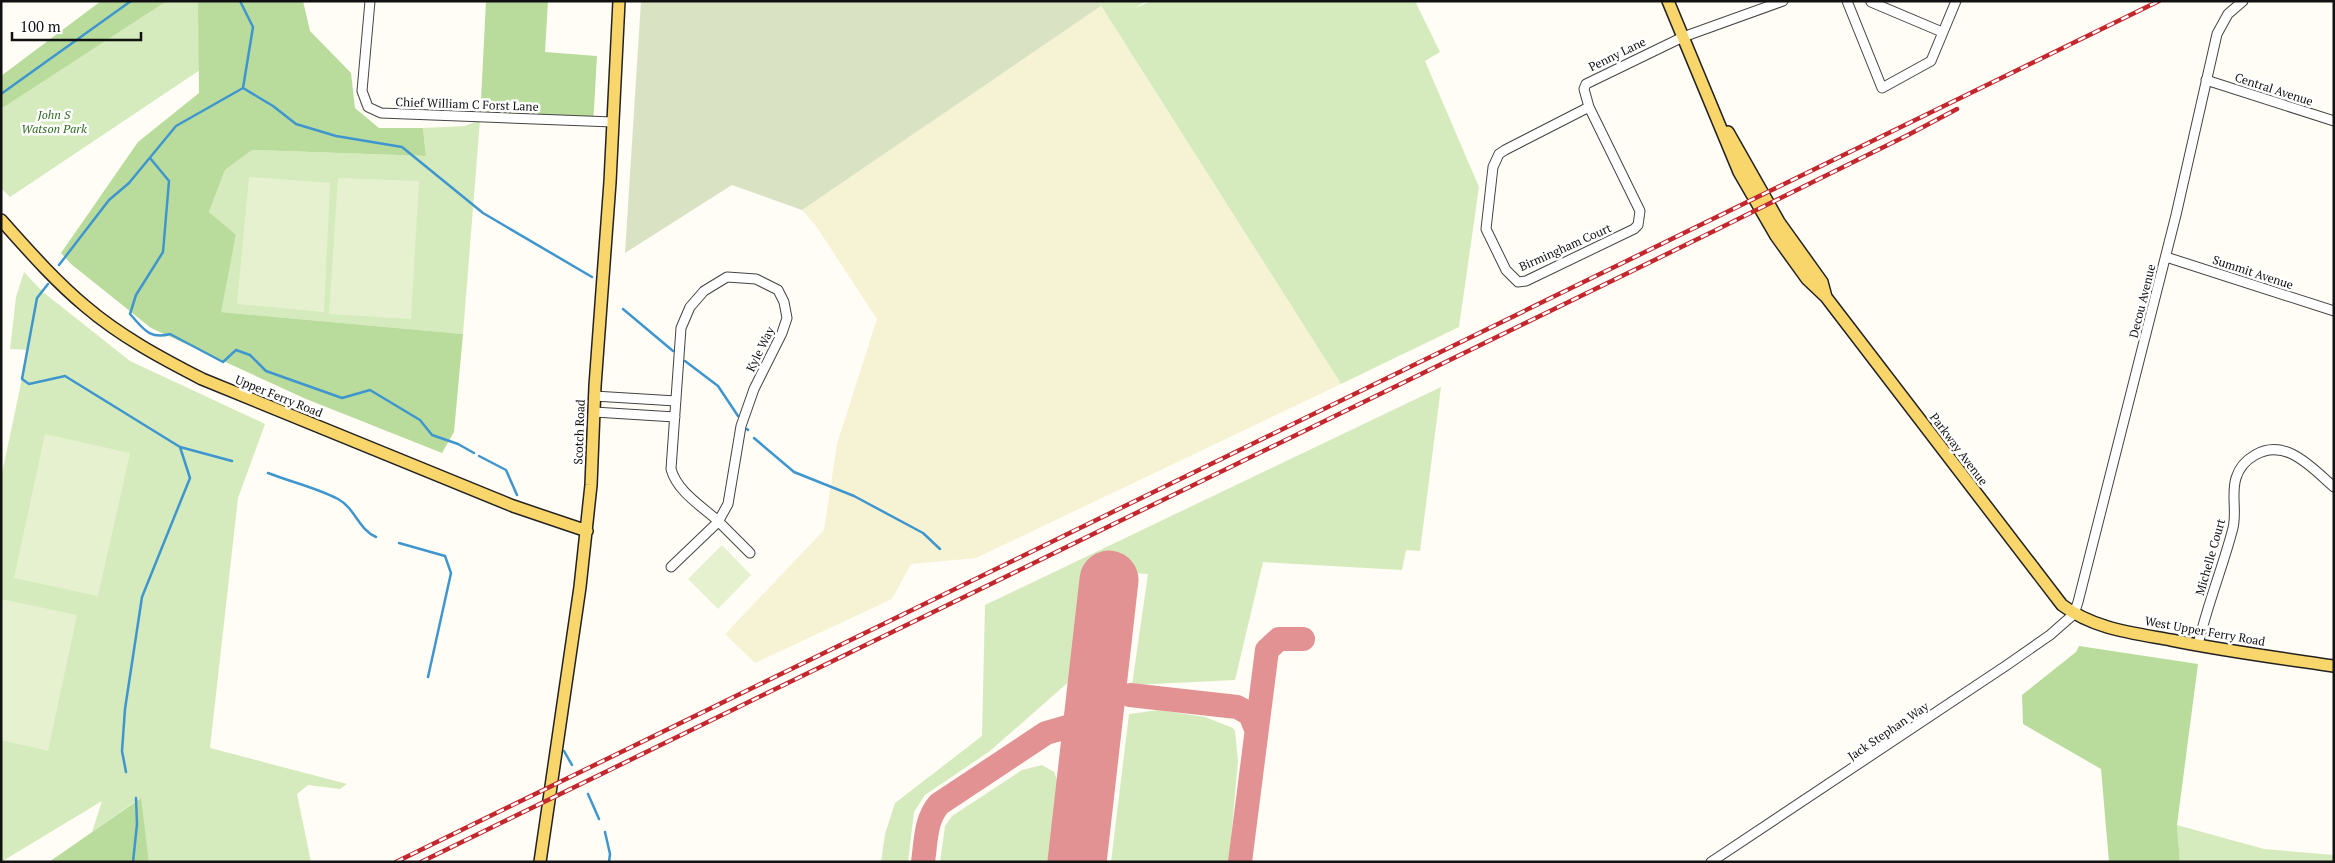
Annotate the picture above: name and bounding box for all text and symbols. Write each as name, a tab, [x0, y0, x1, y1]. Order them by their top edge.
scale bar	[12, 10, 141, 42]
text: 100 m	[20, 16, 61, 36]
street label: Penny Lane	[1586, 34, 1648, 74]
street label: Central Avenue	[2233, 69, 2315, 109]
street label: Chief William C Forst Lane	[395, 94, 539, 114]
park label: John S Watson Park	[21, 107, 87, 136]
street label: Birmingham Court	[1517, 220, 1614, 274]
street label: Summit Avenue	[2211, 252, 2295, 292]
street label: Decou Avenue	[2126, 263, 2158, 339]
street label: Kyle Way	[743, 323, 778, 374]
street label: Upper Ferry Road	[233, 372, 325, 420]
street label: Scotch Road	[570, 399, 588, 465]
street label: Parkway Avenue	[1927, 410, 1991, 488]
street label: Michelle Court	[2192, 516, 2228, 597]
street label: West Upper Ferry Road	[2144, 613, 2267, 649]
street label: Jack Stephan Way	[1845, 698, 1932, 764]

